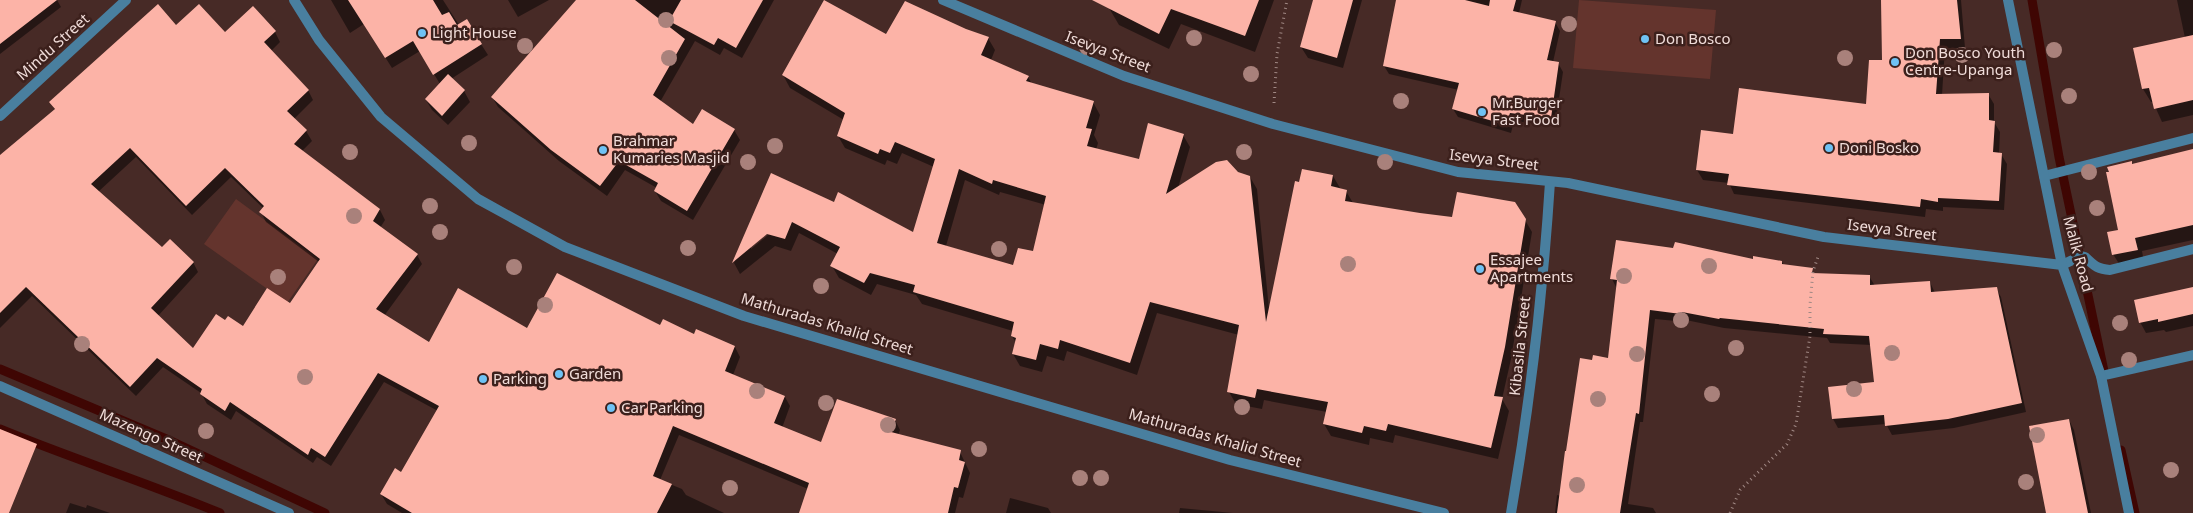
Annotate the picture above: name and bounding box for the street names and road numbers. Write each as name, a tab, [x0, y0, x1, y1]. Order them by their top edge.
street label: Mindu Street	[12, 8, 93, 84]
street label: Isevya Street	[1063, 26, 1154, 77]
street label: Isevya Street	[1448, 144, 1541, 174]
street label: Isevya Street	[1846, 214, 1939, 244]
street label: Malik Road	[2059, 214, 2099, 294]
street label: Mathuradas Khalid Street	[739, 287, 916, 359]
street label: Kibasila Street	[1504, 295, 1534, 397]
street label: Mazengo Street	[97, 403, 207, 467]
street label: Mathuradas Khalid Street	[1127, 403, 1304, 471]

